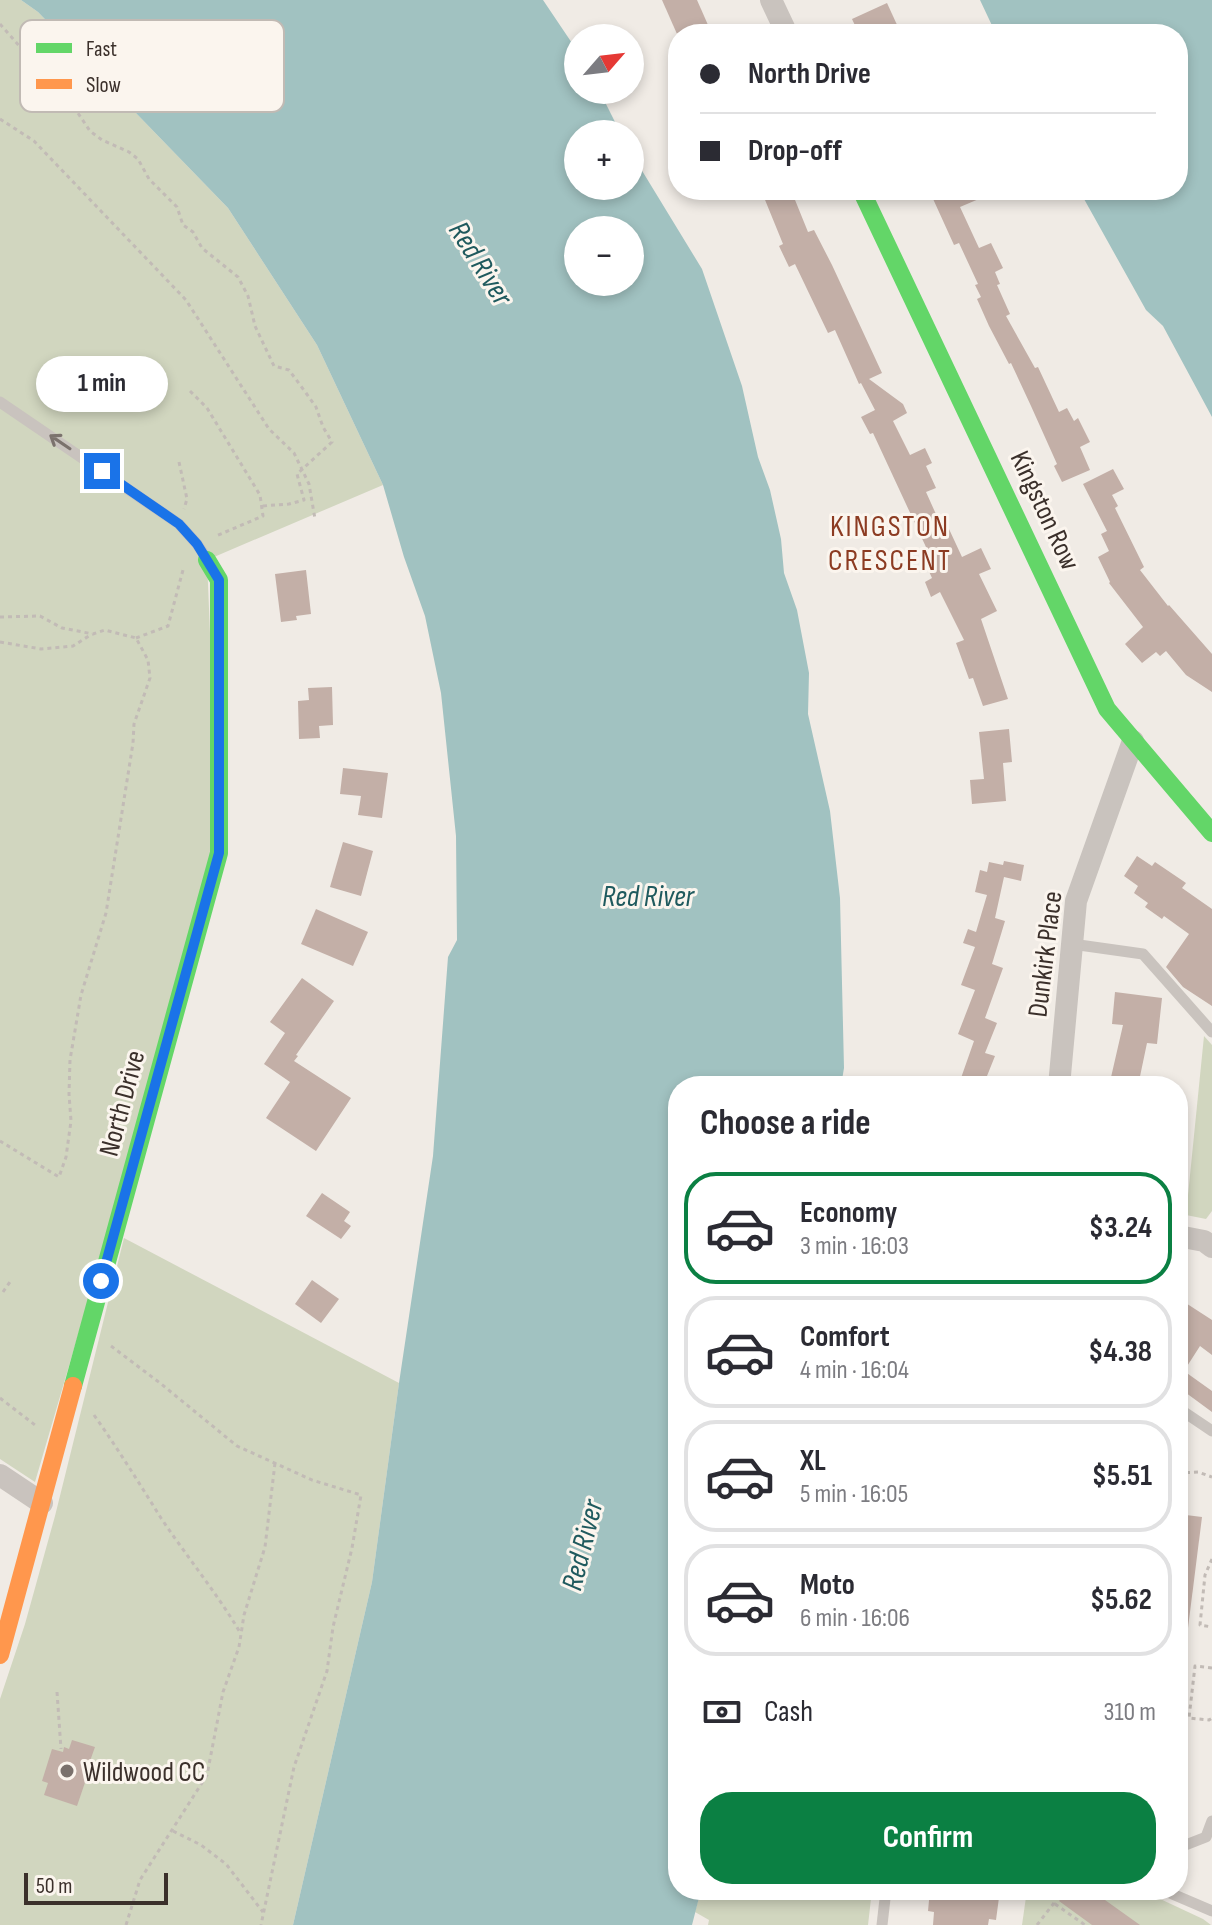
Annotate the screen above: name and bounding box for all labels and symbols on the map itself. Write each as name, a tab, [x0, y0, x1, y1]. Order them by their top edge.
legend	[20, 20, 284, 112]
north arrow	[564, 24, 644, 104]
text: Fast	[86, 36, 117, 63]
text: Slow	[86, 72, 121, 99]
water label: Red River	[440, 215, 521, 313]
callout: 1 min	[36, 355, 168, 411]
one-way arrow	[49, 434, 71, 451]
street label: Kingston Row	[1003, 446, 1087, 576]
route end	[84, 453, 120, 489]
district label: KINGSTON CRESCENT	[828, 509, 952, 579]
water label: Red River	[602, 879, 696, 915]
street label: Dunkirk Place	[1021, 889, 1070, 1019]
street label: North Drive	[93, 1047, 152, 1160]
route start	[83, 1263, 119, 1299]
water label: Red River	[554, 1495, 612, 1594]
place label: Wildwood CC	[83, 1756, 205, 1789]
marker: Wildwood CC	[58, 1762, 76, 1780]
scale bar	[24, 1869, 168, 1905]

